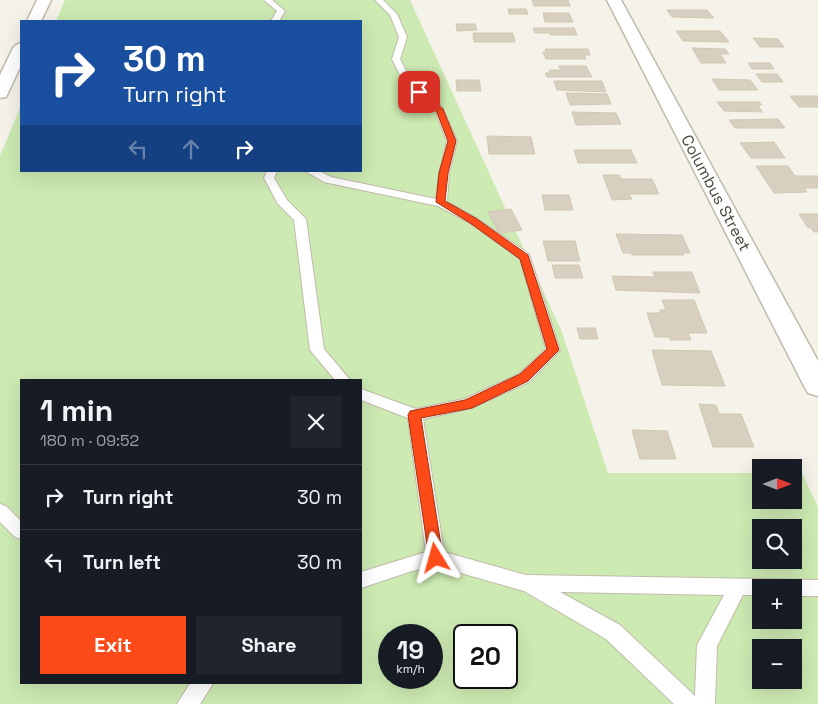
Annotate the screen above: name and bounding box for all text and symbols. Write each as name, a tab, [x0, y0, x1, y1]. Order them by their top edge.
text: 30 m	[123, 37, 206, 81]
icon: right	[40, 40, 105, 105]
pin	[398, 71, 440, 113]
icon: arrive	[405, 78, 433, 106]
text: Turn right	[123, 80, 226, 108]
street label: Columbus Street	[676, 131, 756, 255]
icon: left	[124, 135, 152, 163]
icon: ahead	[177, 135, 205, 163]
icon: right	[230, 135, 258, 163]
text: 1 min	[40, 391, 113, 430]
button: close	[290, 396, 342, 448]
text: 180 m · 09:52	[40, 430, 139, 451]
north arrow	[752, 459, 802, 509]
map controls	[752, 459, 802, 689]
icon: right	[40, 483, 68, 511]
text: Turn right	[83, 485, 173, 510]
text: 30 m	[297, 485, 342, 510]
button: search	[752, 519, 802, 569]
position arrow	[409, 531, 461, 583]
icon: left	[40, 548, 68, 576]
text: Turn left	[83, 550, 161, 575]
text: 30 m	[297, 550, 342, 575]
button: +	[752, 579, 802, 629]
button: Exit	[40, 616, 186, 674]
button: Share	[196, 616, 342, 674]
speed limit sign: 20	[453, 624, 518, 689]
text: 19	[397, 634, 424, 666]
button: −	[752, 639, 802, 689]
text: km/h	[396, 661, 425, 677]

